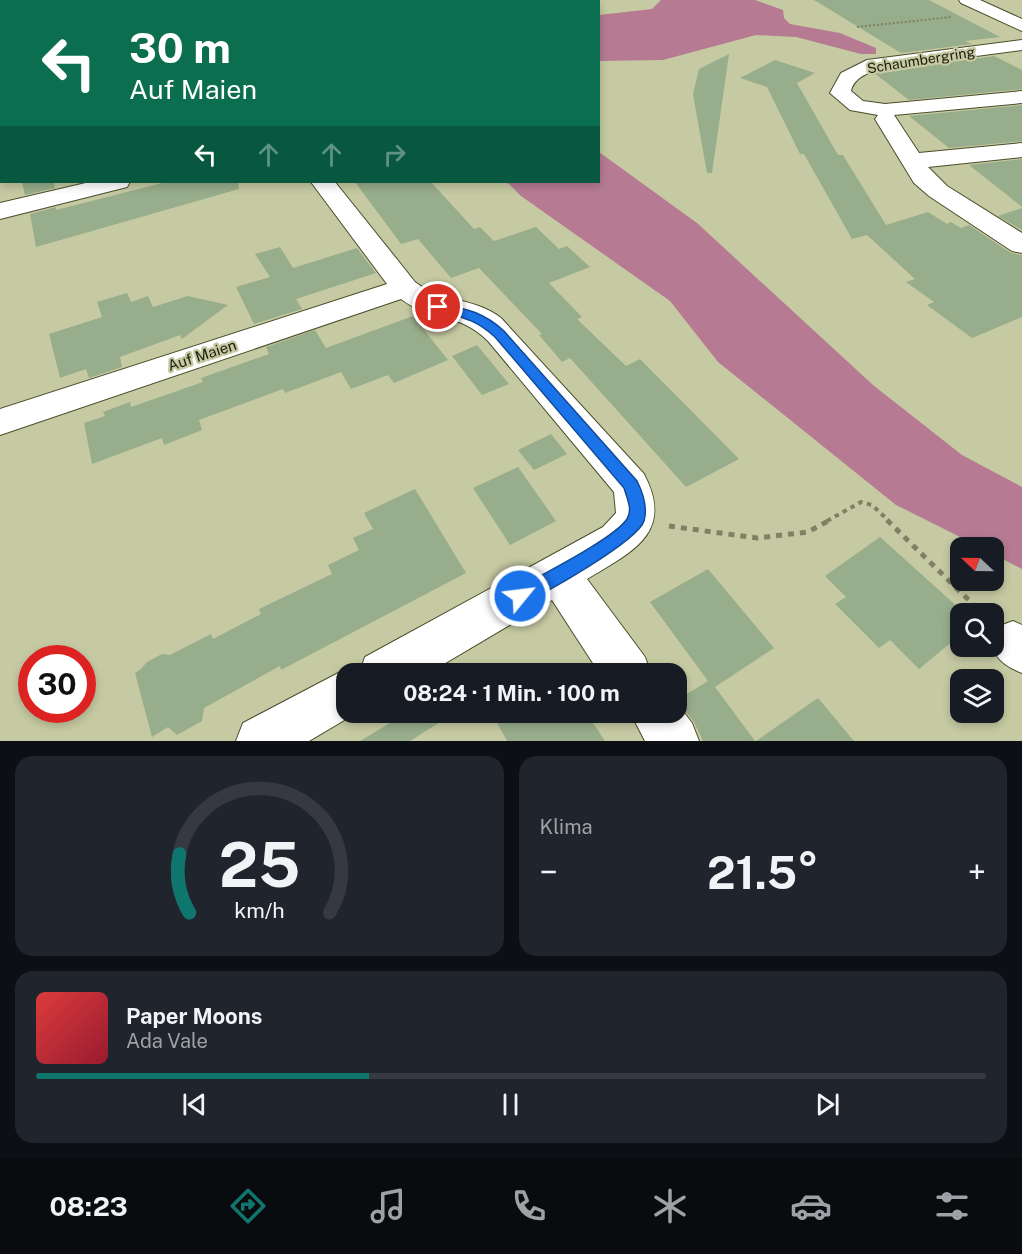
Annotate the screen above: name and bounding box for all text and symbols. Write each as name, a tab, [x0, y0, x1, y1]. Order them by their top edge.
text: 30 m	[129, 23, 231, 72]
icon: left	[30, 24, 108, 102]
street label: Schaumbergring	[866, 44, 976, 76]
text: Auf Maien	[129, 73, 257, 105]
icon: left	[189, 138, 222, 171]
icon: ahead	[252, 138, 285, 171]
icon: ahead	[315, 138, 348, 171]
icon: right	[378, 138, 411, 171]
pin	[412, 281, 463, 332]
icon: arrive	[421, 290, 454, 323]
street label: Auf Maien	[166, 336, 238, 374]
north arrow	[950, 537, 1004, 591]
map controls	[950, 537, 1004, 723]
position arrow	[488, 564, 552, 628]
button: search	[950, 603, 1004, 657]
speed limit sign: 30	[18, 645, 96, 723]
button: layers	[950, 669, 1004, 723]
text: 08:24 · 1 Min. · 100 m	[403, 680, 620, 706]
text: Klima	[540, 815, 593, 839]
text: 25	[218, 828, 300, 901]
text: 21.5°	[707, 846, 819, 899]
text: −	[540, 853, 558, 891]
text: +	[968, 853, 986, 891]
text: km/h	[234, 898, 284, 923]
text: Paper Moons	[126, 1003, 262, 1029]
text: Ada Vale	[126, 1029, 208, 1053]
icon: previous	[178, 1088, 211, 1121]
icon: pause	[494, 1088, 527, 1121]
icon: next	[811, 1088, 844, 1121]
icon: directions	[227, 1185, 269, 1227]
icon: music	[367, 1185, 409, 1227]
icon: phone	[508, 1185, 550, 1227]
icon: climate	[649, 1185, 691, 1227]
icon: car	[790, 1185, 832, 1227]
icon: filters	[931, 1185, 973, 1227]
text: 08:23	[49, 1190, 128, 1222]

